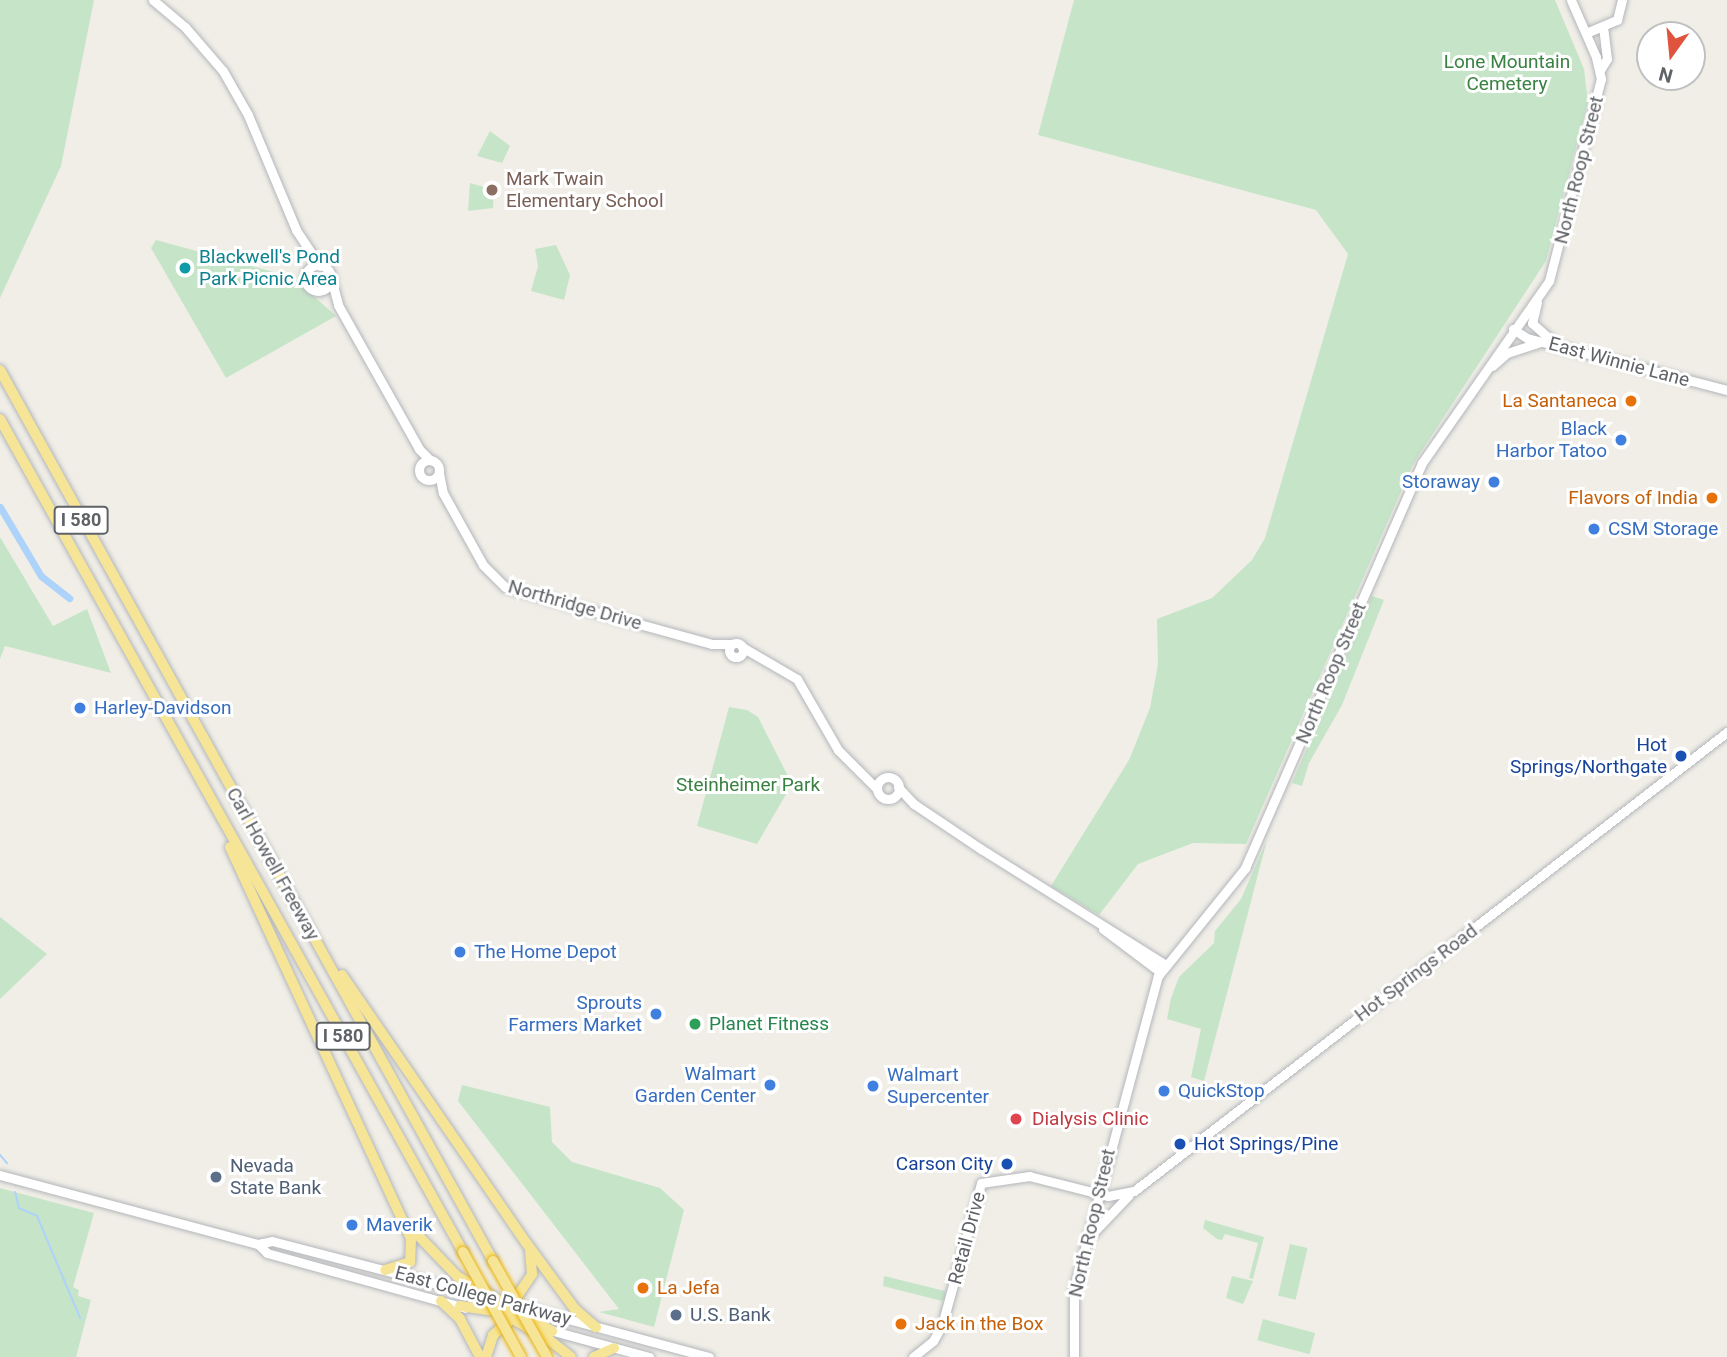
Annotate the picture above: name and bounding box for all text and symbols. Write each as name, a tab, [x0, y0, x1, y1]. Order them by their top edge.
north arrow	[1636, 21, 1706, 91]
park label: Lone Mountain Cemetery	[1444, 51, 1570, 95]
text: N	[1657, 62, 1675, 88]
street label: North Roop Street	[1550, 94, 1608, 246]
place label: Mark Twain Elementary School	[506, 168, 664, 212]
marker: Mark Twain Elementary School	[484, 182, 500, 198]
place label: Blackwell's Pond Park Picnic Area	[199, 246, 340, 290]
marker: Blackwell's Pond Park Picnic Area	[177, 260, 193, 276]
street label: East Winnie Lane	[1546, 332, 1692, 392]
place label: La Santaneca	[1502, 390, 1617, 412]
marker: La Santaneca	[1623, 393, 1639, 409]
place label: Black Harbor Tatoo	[1496, 418, 1607, 462]
marker: Black Harbor Tatoo	[1613, 432, 1629, 448]
place label: Storaway	[1402, 471, 1480, 493]
marker: Storaway	[1486, 474, 1502, 490]
place label: Flavors of India	[1568, 487, 1698, 509]
marker: Flavors of India	[1704, 490, 1720, 506]
road number: I 580	[53, 506, 109, 534]
place label: CSM Storage	[1608, 518, 1718, 540]
marker: CSM Storage	[1586, 521, 1602, 537]
street label: Northridge Drive	[506, 575, 644, 635]
street label: North Roop Street	[1291, 599, 1371, 747]
place label: Harley-Davidson	[94, 697, 231, 719]
marker: Harley-Davidson	[72, 700, 88, 716]
place label: Hot Springs/Northgate	[1510, 734, 1667, 778]
marker: Hot Springs/Northgate	[1673, 748, 1689, 764]
park label: Steinheimer Park	[676, 774, 820, 796]
street label: Carl Howell Freeway	[222, 784, 324, 944]
street label: Hot Springs Road	[1350, 919, 1482, 1027]
place label: The Home Depot	[474, 941, 617, 963]
marker: The Home Depot	[452, 944, 468, 960]
place label: Sprouts Farmers Market	[508, 992, 642, 1036]
marker: Sprouts Farmers Market	[648, 1006, 664, 1022]
place label: Planet Fitness	[709, 1013, 829, 1035]
marker: Planet Fitness	[687, 1016, 703, 1032]
road number: I 580	[315, 1021, 371, 1050]
place label: Walmart Garden Center	[635, 1063, 756, 1107]
place label: Walmart Supercenter	[887, 1064, 989, 1108]
marker: Walmart Garden Center	[762, 1077, 778, 1093]
marker: Walmart Supercenter	[865, 1078, 881, 1094]
place label: QuickStop	[1178, 1080, 1265, 1102]
marker: QuickStop	[1156, 1083, 1172, 1099]
place label: Dialysis Clinic	[1032, 1108, 1149, 1130]
marker: Dialysis Clinic	[1006, 1109, 1026, 1129]
place label: Hot Springs/Pine	[1194, 1133, 1338, 1155]
marker: Hot Springs/Pine	[1172, 1136, 1188, 1152]
street label: North Roop Street	[1064, 1147, 1120, 1299]
place label: Carson City	[896, 1153, 993, 1175]
place label: Nevada State Bank	[230, 1155, 321, 1199]
marker: Carson City	[999, 1156, 1015, 1172]
marker: Nevada State Bank	[208, 1169, 224, 1185]
street label: Retail Drive	[944, 1189, 990, 1287]
place label: Maverik	[366, 1214, 433, 1236]
marker: Maverik	[344, 1217, 360, 1233]
street label: East College Parkway	[392, 1261, 574, 1331]
place label: La Jefa	[657, 1277, 720, 1299]
marker: La Jefa	[635, 1280, 651, 1296]
place label: U.S. Bank	[690, 1304, 771, 1326]
marker: U.S. Bank	[668, 1307, 684, 1323]
place label: Jack in the Box	[915, 1313, 1043, 1335]
marker: Jack in the Box	[893, 1316, 909, 1332]

